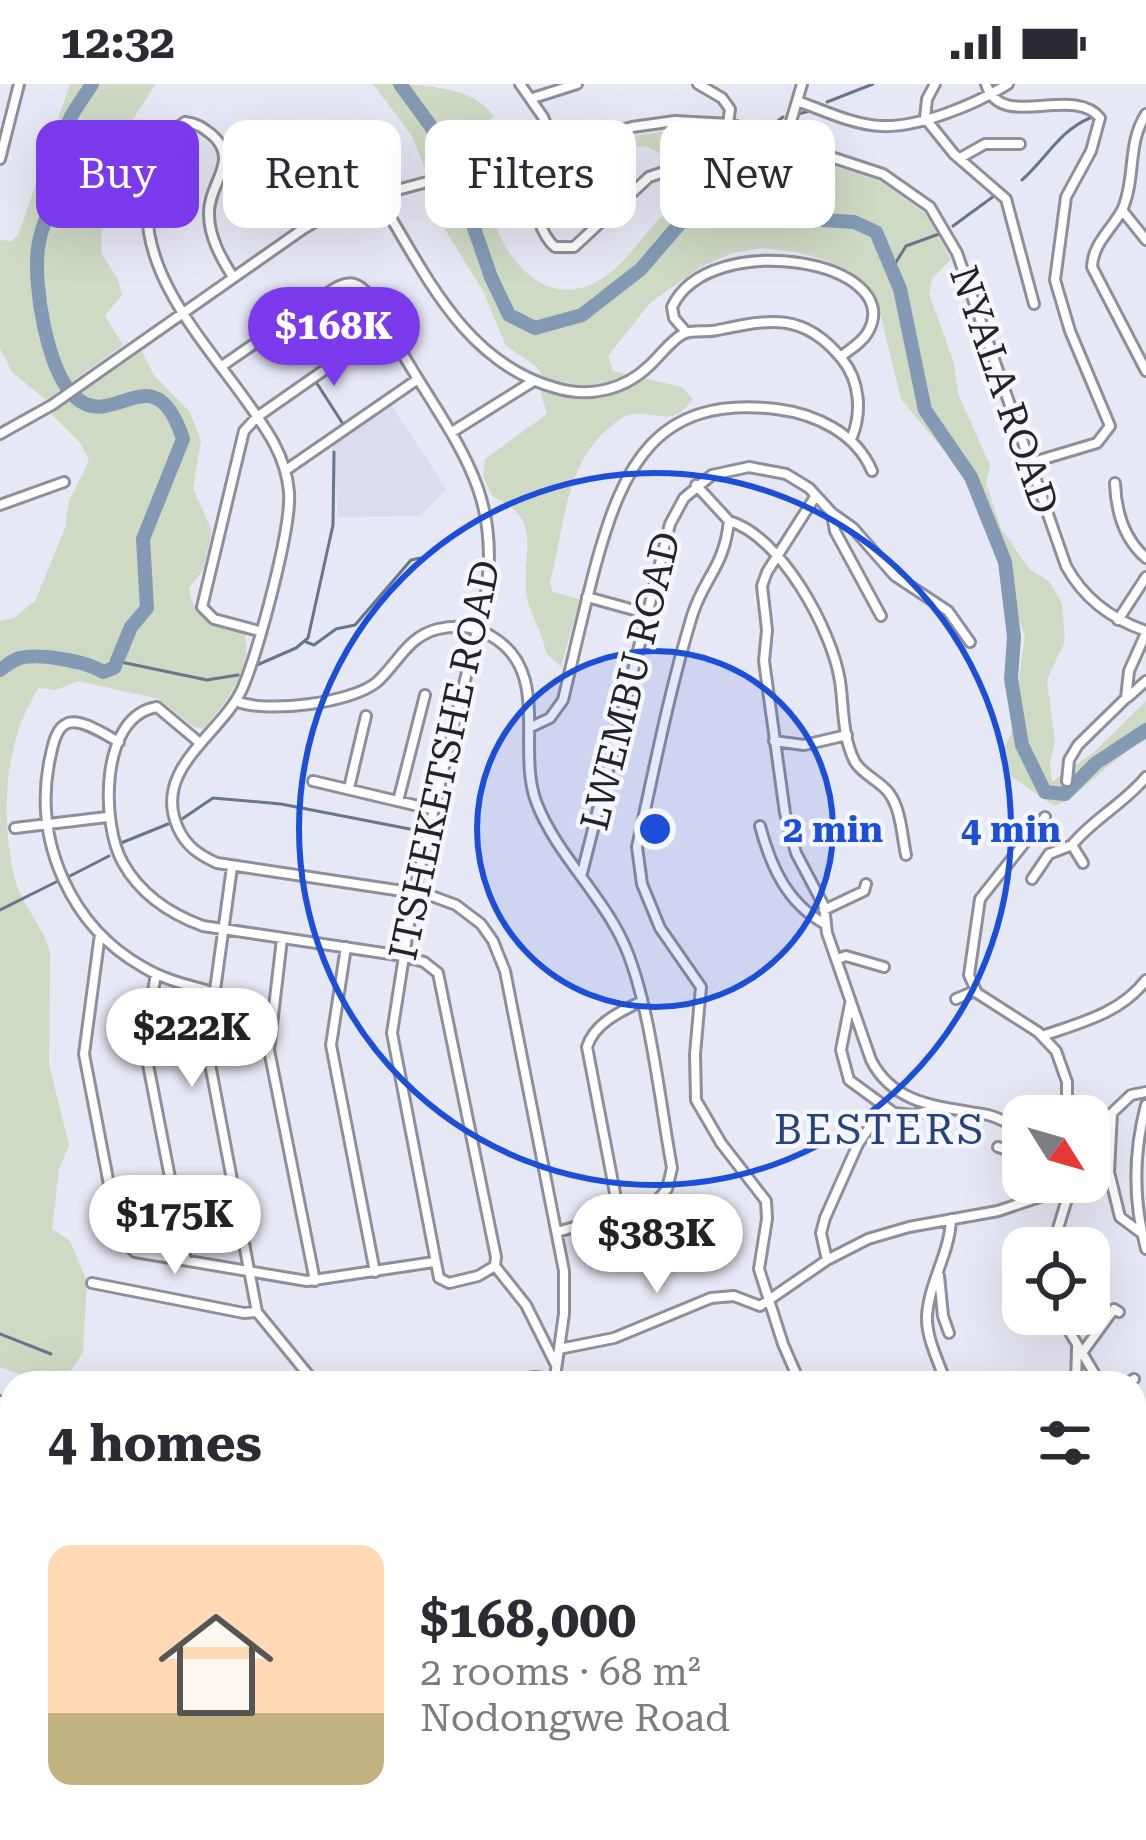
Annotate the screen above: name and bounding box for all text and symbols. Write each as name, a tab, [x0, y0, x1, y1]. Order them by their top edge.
text: 12:32	[60, 16, 175, 69]
chip: Buy	[36, 120, 199, 228]
chip: Rent	[223, 120, 401, 228]
chip: Filters	[425, 120, 636, 228]
chip: New	[660, 120, 835, 228]
street label: NYALA ROAD	[940, 260, 1068, 520]
pin: $168K	[250, 287, 418, 389]
text: $168K	[275, 303, 393, 349]
street label: LWEMBU ROAD	[572, 527, 690, 835]
street label: ITSHEKETSHE ROAD	[380, 556, 510, 964]
centre of rings	[634, 808, 676, 850]
text: 2 min	[783, 809, 883, 851]
text: 4 min	[961, 809, 1061, 851]
pin: $222K	[108, 988, 276, 1090]
text: $222K	[133, 1004, 251, 1050]
north arrow	[1002, 1095, 1110, 1203]
map controls	[1002, 1095, 1110, 1335]
district label: BESTERS	[774, 1105, 986, 1154]
pin: $175K	[91, 1175, 259, 1277]
text: $175K	[116, 1191, 234, 1237]
pin: $383K	[573, 1194, 741, 1296]
text: $383K	[598, 1210, 716, 1256]
button: locate	[1002, 1227, 1110, 1335]
icon: filters	[1032, 1410, 1098, 1476]
text: 4 homes	[48, 1414, 262, 1473]
text: $168,000	[420, 1590, 636, 1649]
icon: home	[144, 1593, 288, 1737]
text: 2 rooms · 68 m²	[420, 1649, 701, 1695]
text: Nodongwe Road	[420, 1695, 730, 1741]

